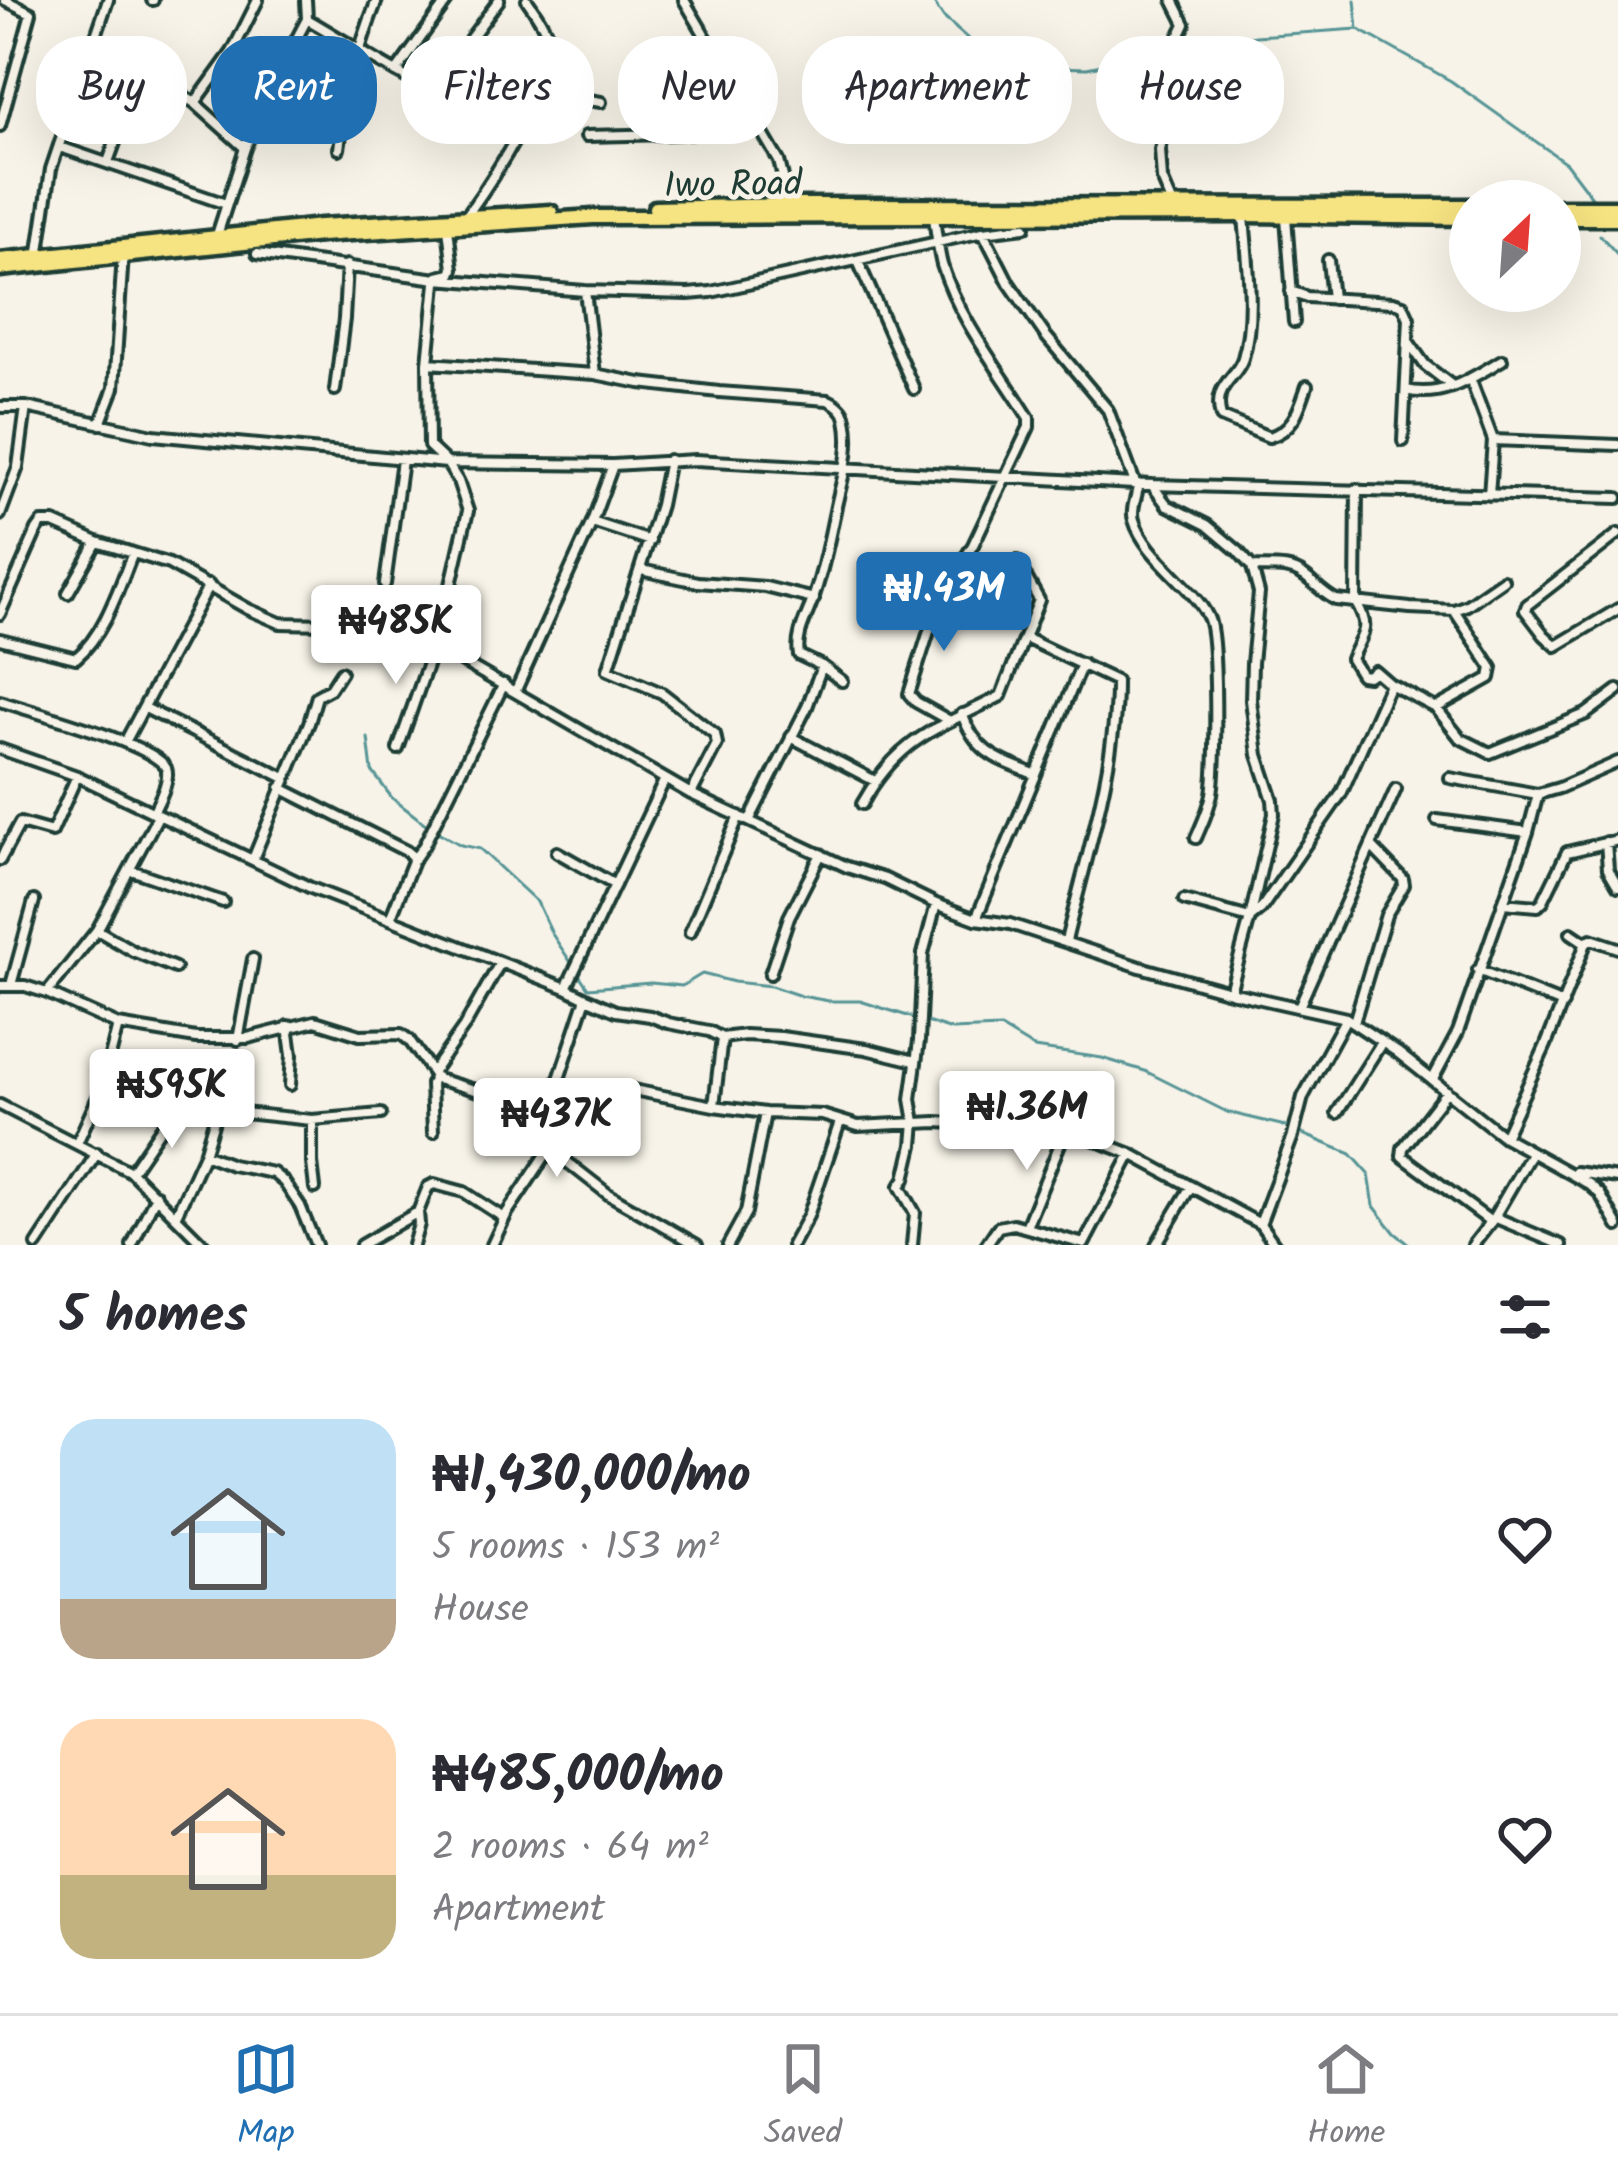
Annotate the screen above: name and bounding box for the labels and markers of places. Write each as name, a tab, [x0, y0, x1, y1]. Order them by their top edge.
pin: ₦1.43M	[846, 552, 1042, 654]
pin: ₦485K	[312, 585, 480, 687]
pin: ₦595K	[88, 1049, 256, 1151]
pin: ₦1.36M	[929, 1071, 1125, 1173]
pin: ₦437K	[473, 1078, 641, 1180]

